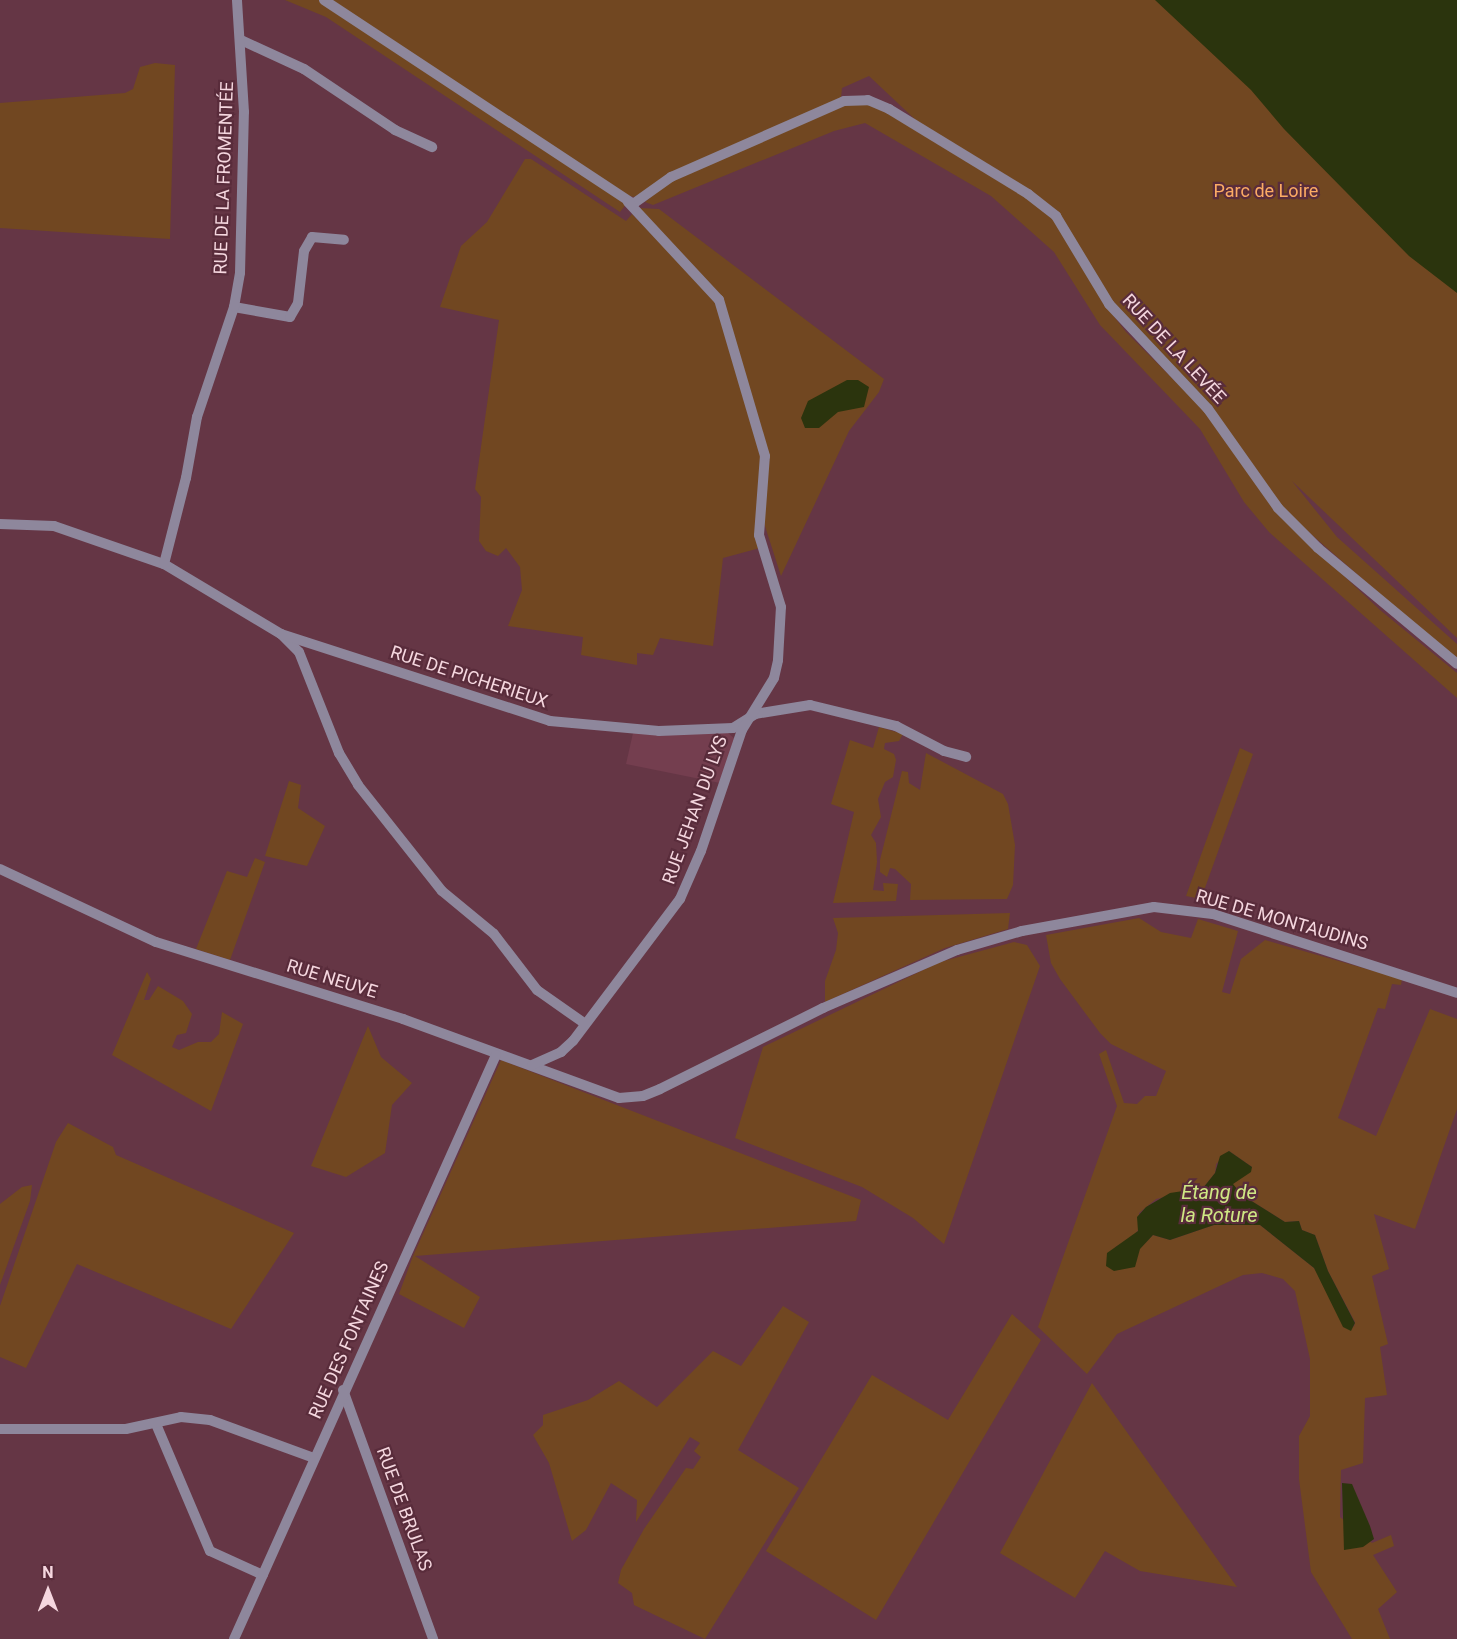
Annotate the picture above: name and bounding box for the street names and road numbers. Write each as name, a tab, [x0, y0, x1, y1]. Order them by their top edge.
street label: RUE DE LA FROMENTÉE	[210, 81, 238, 275]
street label: RUE DE LA LEVÉE	[1118, 290, 1230, 408]
street label: RUE DE PICHERIEUX	[388, 641, 550, 713]
street label: RUE JEHAN DU LYS	[658, 733, 732, 887]
street label: RUE DE MONTAUDINS	[1193, 885, 1371, 955]
street label: RUE NEUVE	[284, 955, 380, 1003]
street label: RUE DES FONTAINES	[305, 1258, 393, 1422]
street label: RUE DE BRULAS	[372, 1444, 436, 1574]

